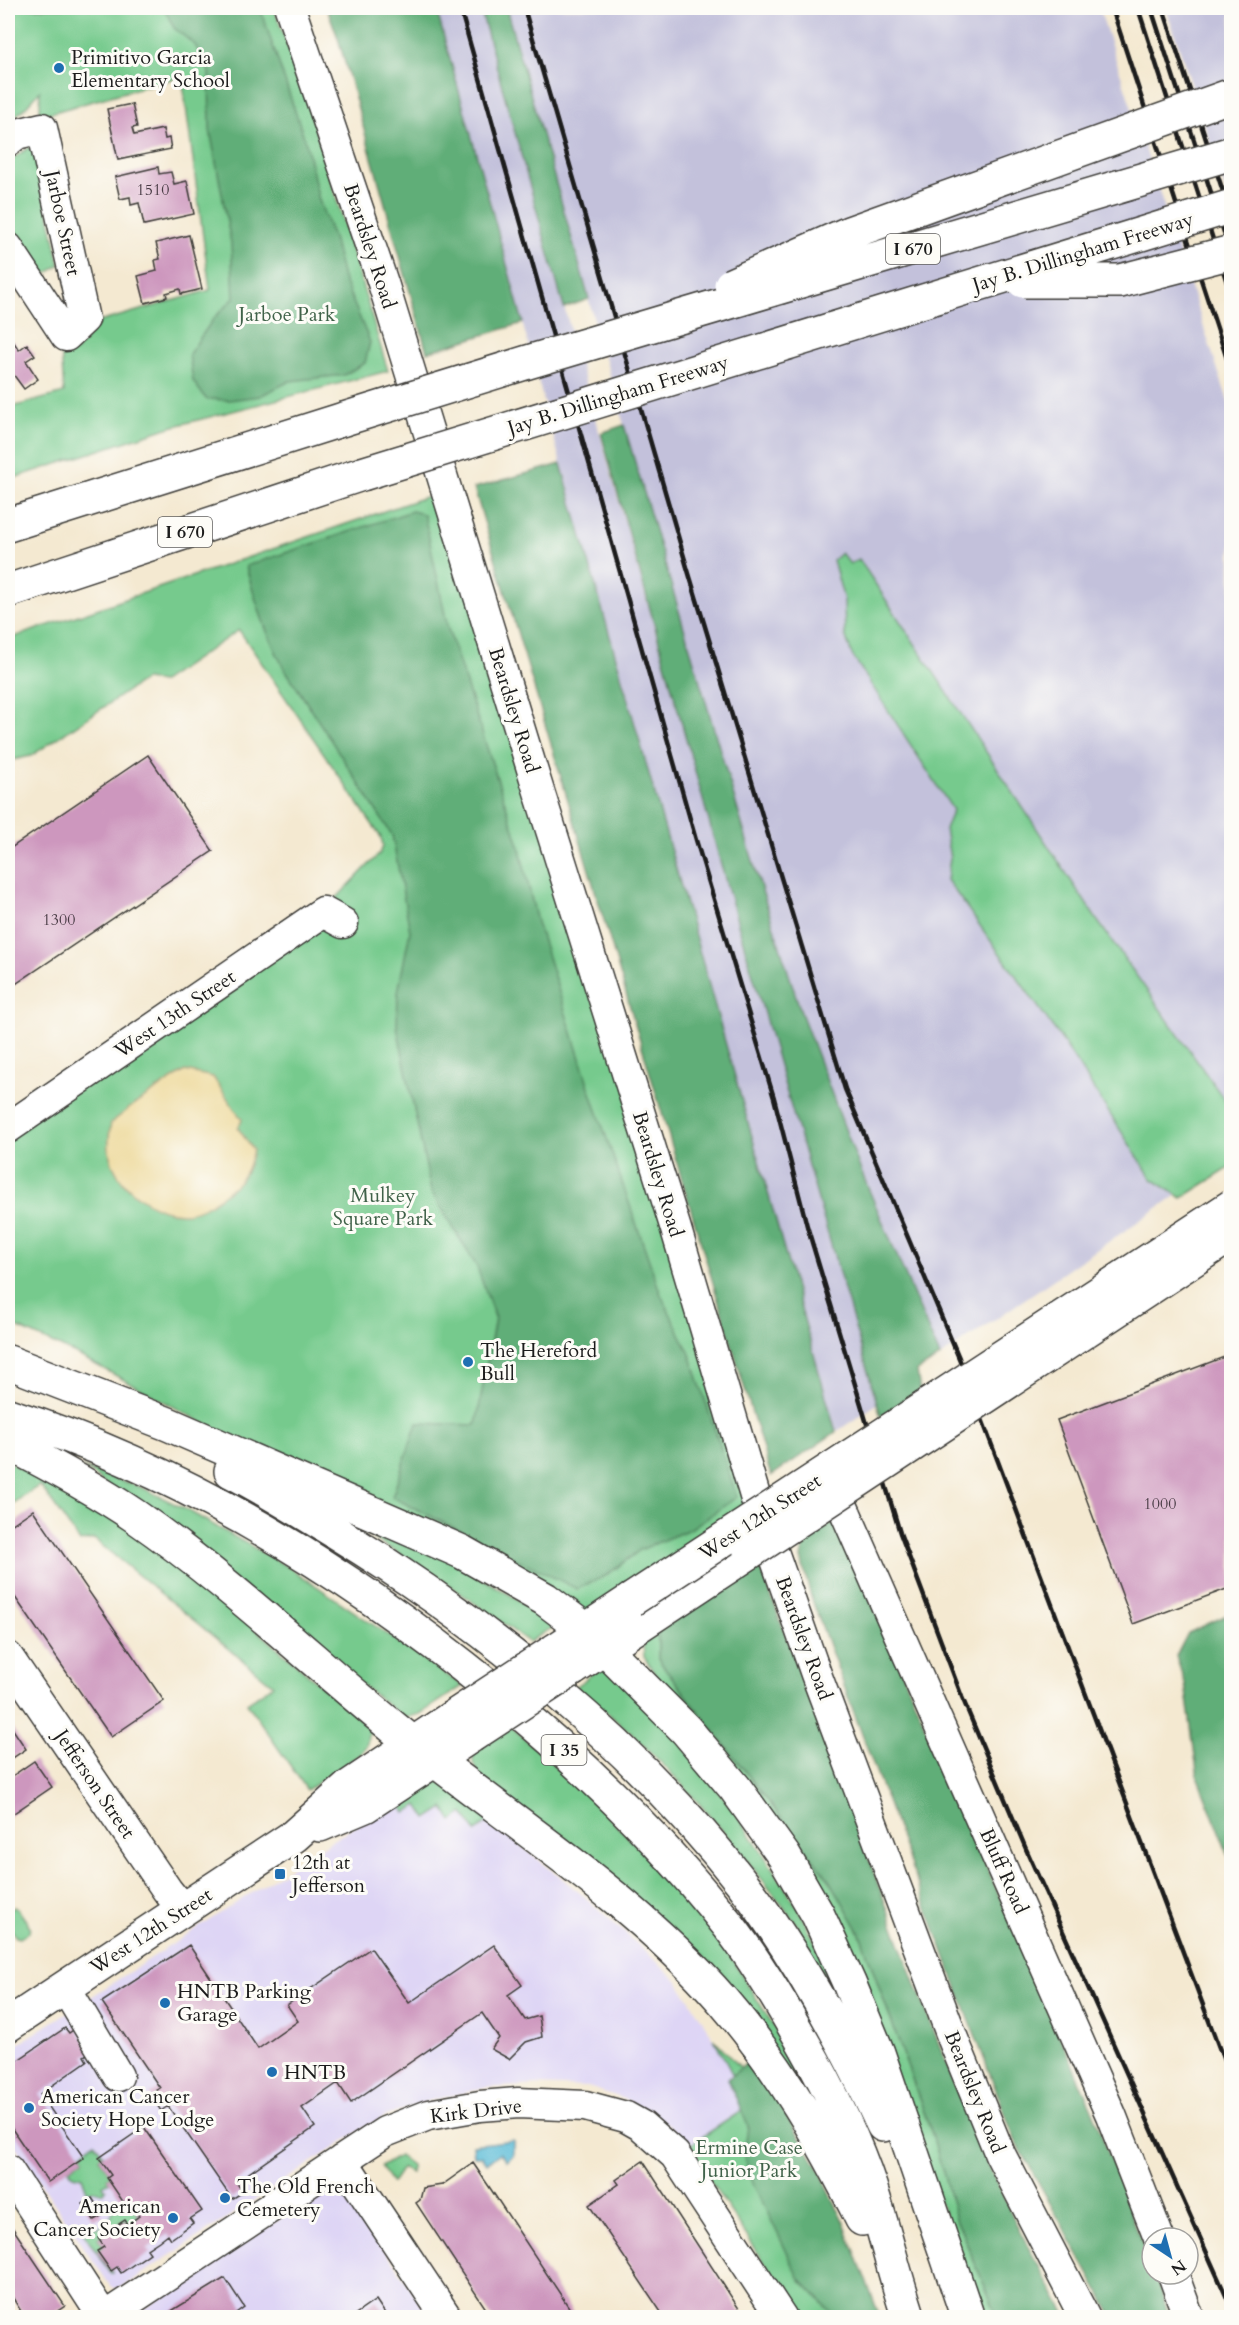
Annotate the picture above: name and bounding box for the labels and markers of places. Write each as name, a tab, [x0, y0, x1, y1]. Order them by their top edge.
place label: Primitivo Garcia Elementary School	[71, 44, 230, 94]
marker: Primitivo Garcia Elementary School	[52, 61, 66, 75]
place label: The Hereford Bull	[480, 1337, 597, 1387]
marker: The Hereford Bull	[461, 1355, 475, 1369]
place label: 12th at Jefferson	[289, 1849, 366, 1899]
marker: 12th at Jefferson	[273, 1867, 287, 1881]
place label: HNTB Parking Garage	[177, 1978, 312, 2028]
marker: HNTB Parking Garage	[158, 1996, 172, 2010]
place label: HNTB	[284, 2059, 346, 2086]
marker: HNTB	[265, 2065, 279, 2079]
place label: American Cancer Society Hope Lodge	[41, 2083, 214, 2133]
marker: American Cancer Society Hope Lodge	[22, 2101, 36, 2115]
place label: The Old French Cemetery	[237, 2173, 375, 2223]
marker: The Old French Cemetery	[218, 2191, 232, 2205]
place label: American Cancer Society	[33, 2193, 162, 2243]
marker: American Cancer Society	[166, 2211, 180, 2225]

